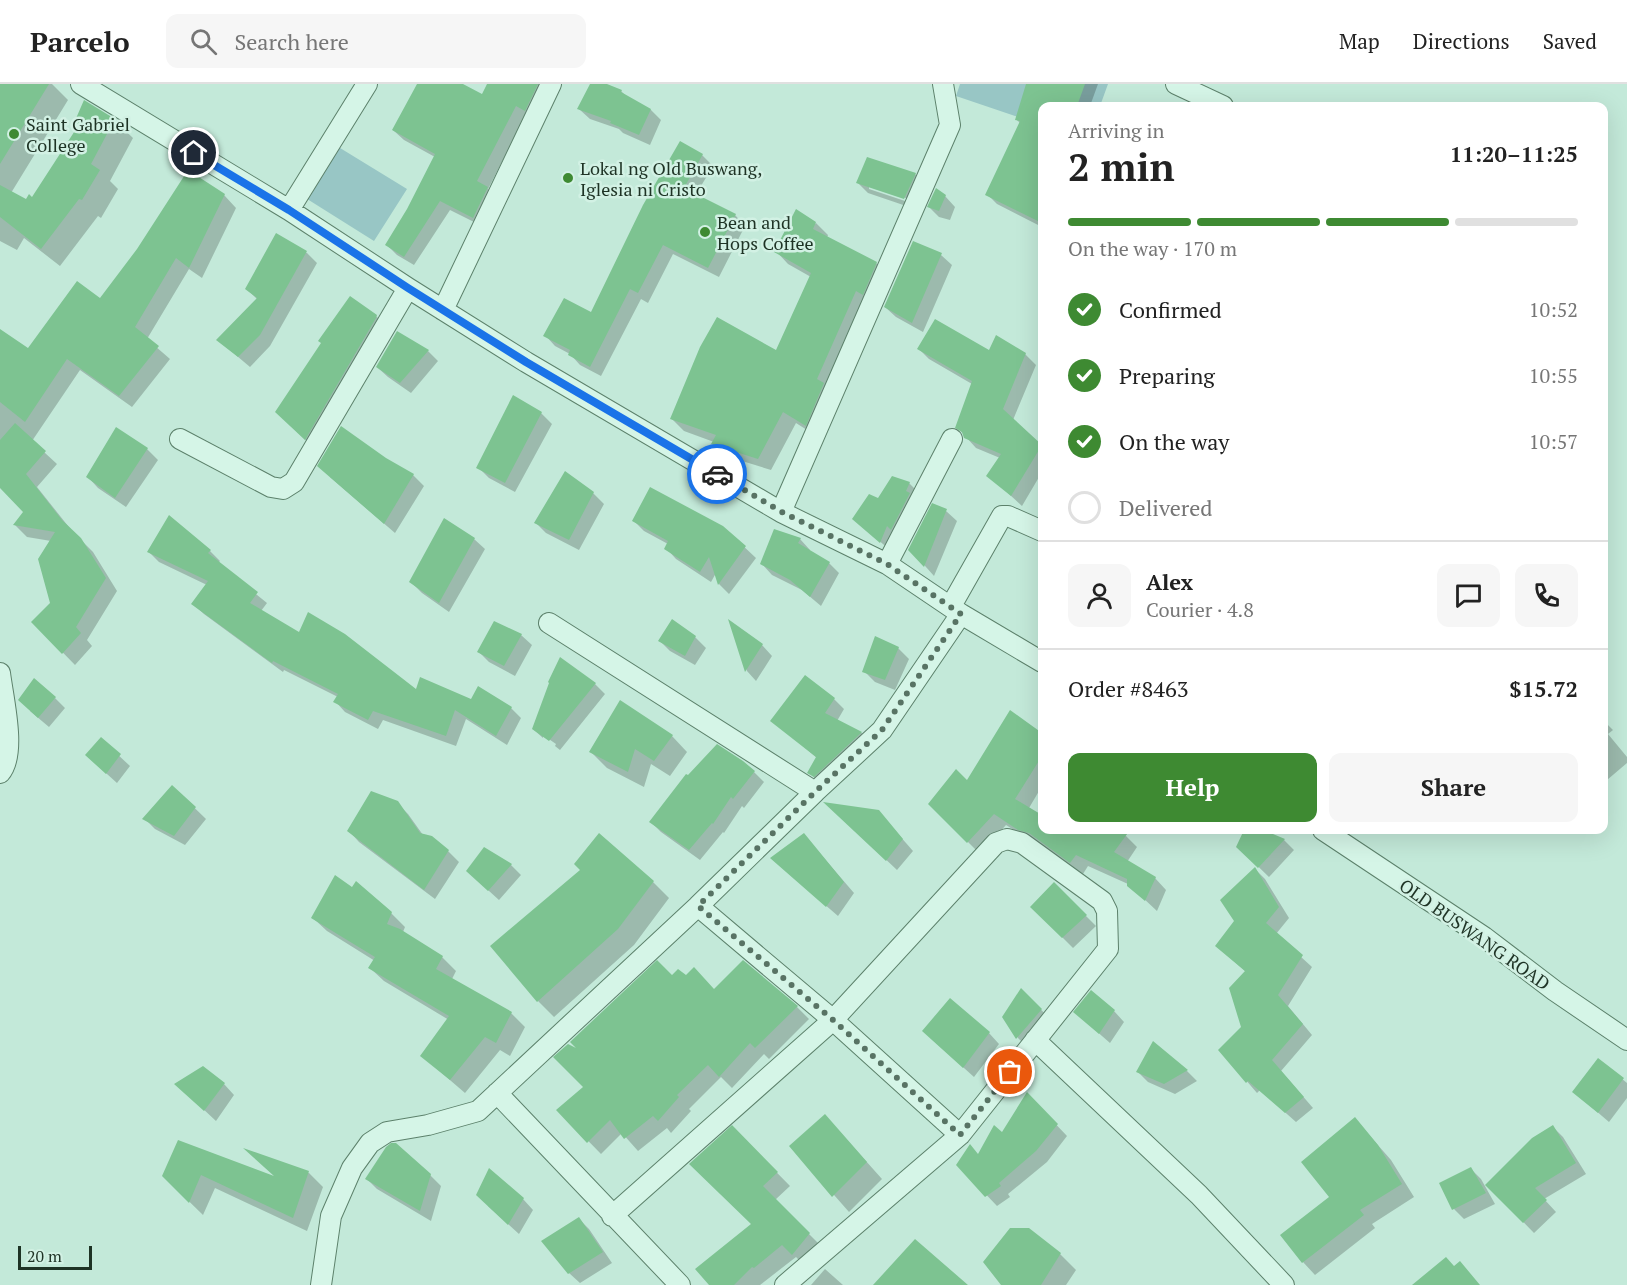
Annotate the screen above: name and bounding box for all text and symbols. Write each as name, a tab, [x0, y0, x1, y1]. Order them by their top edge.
search box	[166, 14, 586, 68]
text: Parcelo	[30, 23, 130, 60]
icon: search	[187, 25, 220, 58]
text: Search here	[235, 27, 349, 56]
text: Map	[1339, 27, 1380, 55]
text: Directions	[1413, 27, 1510, 55]
text: Saved	[1543, 27, 1597, 55]
place label: Saint Gabriel College	[26, 112, 130, 157]
text: Arriving in	[1068, 117, 1164, 144]
marker: Saint Gabriel College	[7, 127, 21, 141]
pin	[168, 127, 219, 178]
icon: home	[177, 136, 210, 169]
text: 11:20–11:25	[1450, 139, 1578, 168]
text: 2 min	[1068, 140, 1175, 192]
place label: Lokal ng Old Buswang, Iglesia ni Cristo	[580, 156, 762, 201]
marker: Lokal ng Old Buswang, Iglesia ni Cristo	[561, 171, 575, 185]
place label: Bean and Hops Coffee	[717, 210, 814, 255]
marker: Bean and Hops Coffee	[698, 225, 712, 239]
text: On the way · 170 m	[1068, 235, 1237, 262]
icon: check	[1068, 293, 1101, 326]
text: Confirmed	[1119, 295, 1222, 324]
text: 10:52	[1529, 296, 1578, 323]
icon: check	[1068, 359, 1101, 392]
text: Preparing	[1119, 361, 1215, 390]
text: 10:55	[1529, 362, 1578, 389]
icon: check	[1068, 425, 1101, 458]
text: On the way	[1119, 427, 1229, 456]
text: 10:57	[1529, 428, 1578, 455]
courier	[687, 444, 747, 504]
icon: car	[701, 458, 734, 491]
text: Delivered	[1119, 493, 1212, 522]
button: person	[1068, 564, 1131, 627]
button: chat	[1437, 564, 1500, 627]
button: phone	[1515, 564, 1578, 627]
text: Alex	[1146, 567, 1193, 596]
text: Courier · 4.8	[1146, 596, 1254, 623]
text: Order #8463	[1068, 674, 1188, 703]
text: $15.72	[1509, 674, 1578, 703]
button: Help	[1068, 753, 1317, 822]
button: Share	[1329, 753, 1578, 822]
street label: OLD BUSWANG ROAD	[1395, 873, 1555, 995]
pin	[984, 1046, 1035, 1097]
icon: bag	[993, 1055, 1026, 1088]
scale bar	[18, 1243, 92, 1270]
text: 20 m	[27, 1245, 62, 1267]

